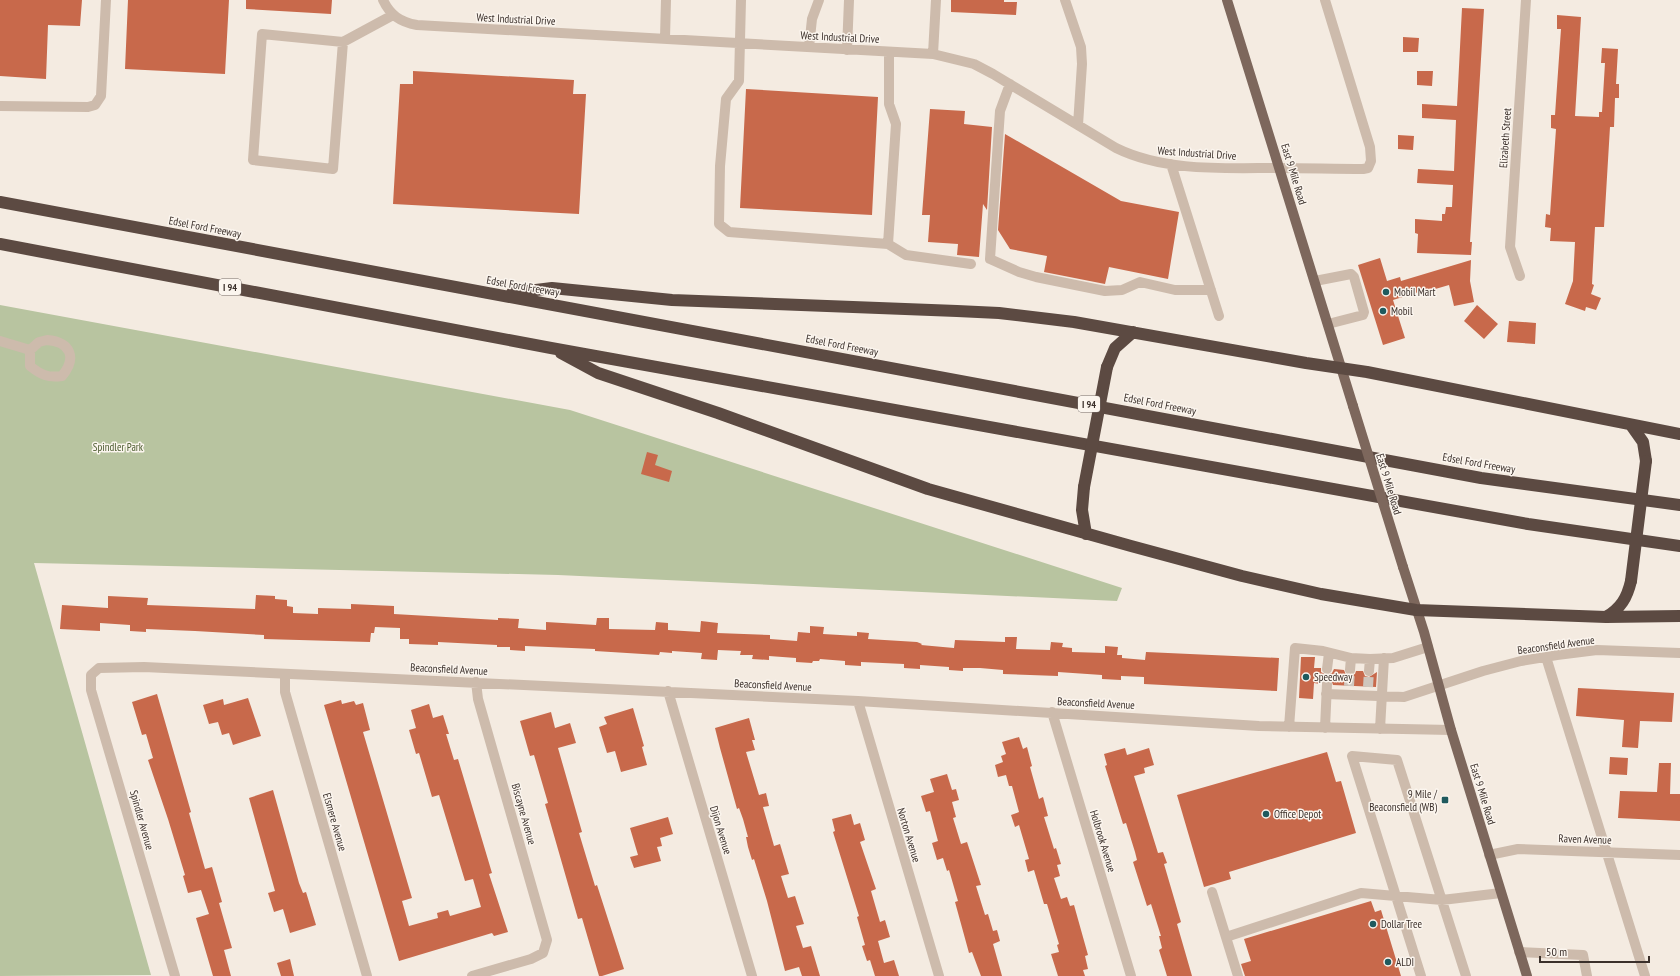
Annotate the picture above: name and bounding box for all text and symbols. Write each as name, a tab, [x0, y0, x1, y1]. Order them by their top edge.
street label: West Industrial Drive	[476, 10, 556, 28]
street label: West Industrial Drive	[800, 28, 880, 46]
street label: Elizabeth Street	[1496, 107, 1514, 169]
street label: East 9 Mile Road	[1278, 142, 1310, 206]
street label: West Industrial Drive	[1157, 143, 1237, 163]
street label: Edsel Ford Freeway	[168, 213, 243, 241]
street label: Edsel Ford Freeway	[486, 273, 561, 299]
road number: I 94	[219, 279, 241, 295]
place label: Mobil Mart	[1394, 285, 1436, 299]
marker: Mobil Mart	[1381, 287, 1391, 297]
place label: Mobil	[1391, 304, 1413, 318]
marker: Mobil	[1378, 306, 1388, 316]
street label: Edsel Ford Freeway	[805, 331, 880, 359]
street label: Edsel Ford Freeway	[1123, 390, 1198, 418]
road number: I 94	[1078, 396, 1100, 412]
park label: Spindler Park	[93, 440, 144, 454]
street label: Edsel Ford Freeway	[1442, 450, 1517, 476]
street label: East 9 Mile Road	[1373, 452, 1405, 516]
street label: Beaconsfield Avenue	[1517, 633, 1596, 657]
street label: Beaconsfield Avenue	[410, 660, 489, 678]
place label: Speedway	[1314, 670, 1353, 684]
marker: Speedway	[1301, 672, 1311, 682]
street label: Beaconsfield Avenue	[734, 676, 813, 694]
street label: Beaconsfield Avenue	[1057, 694, 1136, 712]
street label: East 9 Mile Road	[1467, 762, 1499, 826]
street label: Biscayne Avenue	[509, 782, 540, 847]
place label: 9 Mile / Beaconsfield (WB)	[1369, 787, 1438, 814]
street label: Spindler Avenue	[127, 789, 157, 852]
street label: Elsmere Avenue	[320, 791, 350, 853]
marker: 9 Mile / Beaconsfield (WB)	[1440, 795, 1450, 805]
street label: Dijon Avenue	[707, 804, 735, 856]
street label: Norton Avenue	[894, 806, 924, 864]
place label: Office Depot	[1274, 807, 1321, 821]
street label: Holbrook Avenue	[1087, 808, 1119, 874]
marker: Office Depot	[1261, 809, 1271, 819]
street label: Raven Avenue	[1558, 831, 1612, 847]
place label: Dollar Tree	[1381, 917, 1423, 931]
marker: Dollar Tree	[1368, 919, 1378, 929]
scale bar	[1540, 938, 1649, 964]
text: 50 m	[1546, 944, 1567, 959]
place label: ALDI	[1396, 955, 1414, 969]
marker: ALDI	[1383, 957, 1393, 967]

